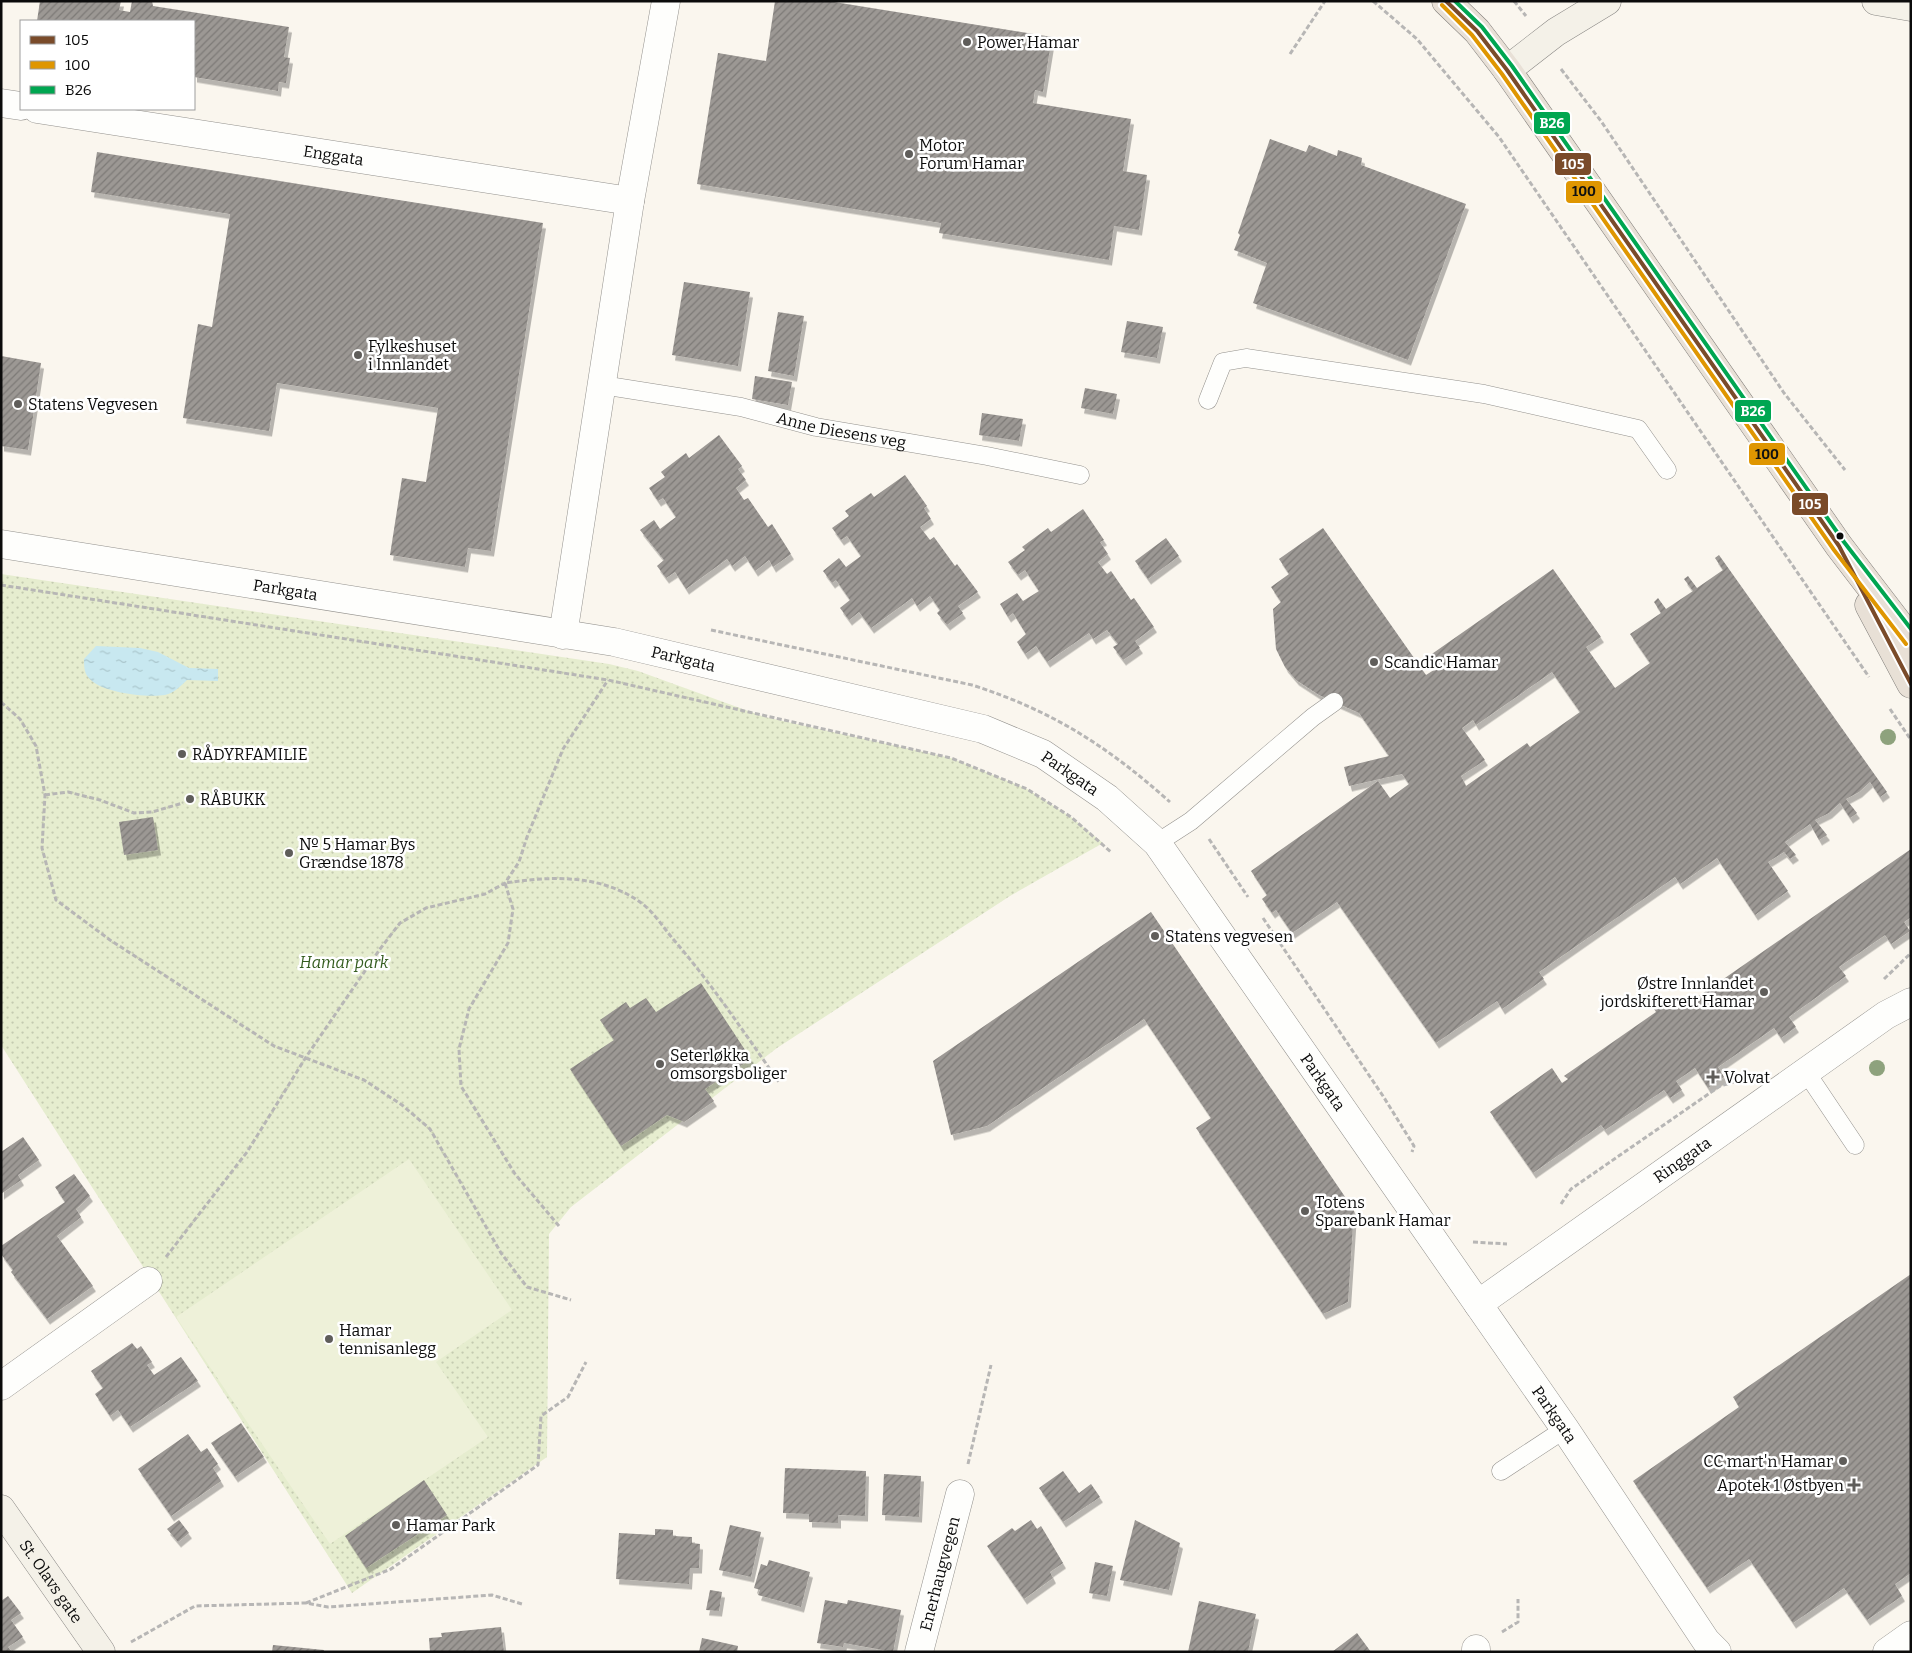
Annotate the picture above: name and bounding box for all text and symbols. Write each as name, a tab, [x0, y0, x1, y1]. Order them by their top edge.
legend	[20, 20, 195, 110]
text: 105	[65, 31, 89, 49]
place label: Power Hamar	[977, 33, 1079, 52]
marker: Power Hamar	[961, 36, 973, 48]
text: 100	[65, 56, 90, 74]
text: B26	[65, 81, 92, 99]
line badge: B26	[1533, 111, 1571, 135]
text: B26	[1539, 115, 1565, 132]
place label: Motor Forum Hamar	[919, 136, 1024, 173]
street label: Enggata	[302, 141, 365, 169]
marker: Motor Forum Hamar	[903, 148, 915, 160]
line badge: 105	[1554, 152, 1592, 176]
text: 105	[1562, 156, 1585, 173]
line badge: 100	[1565, 180, 1603, 204]
text: 100	[1572, 183, 1596, 200]
place label: Fylkeshuset i Innlandet	[368, 337, 457, 374]
marker: Fylkeshuset i Innlandet	[352, 349, 364, 361]
place label: Statens Vegvesen	[28, 395, 158, 414]
marker: Statens Vegvesen	[12, 398, 24, 410]
line badge: B26	[1734, 399, 1772, 423]
text: B26	[1740, 403, 1766, 420]
street label: Anne Diesens veg	[775, 408, 908, 452]
line badge: 100	[1748, 442, 1786, 466]
text: 100	[1755, 446, 1779, 463]
line badge: 105	[1791, 492, 1829, 516]
text: 105	[1799, 496, 1822, 513]
unlabelled marker	[1835, 531, 1845, 541]
street label: Parkgata	[252, 575, 319, 604]
street label: Parkgata	[649, 642, 717, 675]
place label: Scandic Hamar	[1384, 653, 1498, 672]
marker: Scandic Hamar	[1368, 656, 1380, 668]
place label: RÅDYRFAMILIE	[192, 744, 308, 764]
street label: Parkgata	[1038, 746, 1103, 799]
marker: RÅDYRFAMILIE	[176, 748, 188, 760]
place label: RÅBUKK	[200, 789, 266, 809]
marker: RÅBUKK	[184, 793, 196, 805]
place label: № 5 Hamar Bys Grændse 1878	[299, 835, 415, 872]
marker: № 5 Hamar Bys Grændse 1878	[283, 847, 295, 859]
place label: Statens vegvesen	[1165, 927, 1293, 946]
marker: Statens vegvesen	[1149, 930, 1161, 942]
park label: Hamar park	[300, 953, 389, 972]
place label: Østre Innlandet jordskifterett Hamar	[1599, 974, 1754, 1011]
marker: Østre Innlandet jordskifterett Hamar	[1758, 986, 1770, 998]
place label: Seterløkka omsorgsboliger	[670, 1046, 787, 1083]
street label: Parkgata	[1297, 1050, 1350, 1114]
marker: Seterløkka omsorgsboliger	[654, 1058, 666, 1070]
place label: Volvat	[1724, 1068, 1770, 1087]
marker: Volvat	[1706, 1070, 1720, 1084]
street label: Ringgata	[1649, 1132, 1715, 1186]
place label: Totens Sparebank Hamar	[1315, 1193, 1451, 1230]
marker: Totens Sparebank Hamar	[1299, 1205, 1311, 1217]
place label: Hamar tennisanlegg	[339, 1321, 436, 1358]
marker: Hamar tennisanlegg	[323, 1333, 335, 1345]
street label: Parkgata	[1528, 1382, 1581, 1447]
place label: CC mart'n Hamar	[1703, 1452, 1833, 1471]
marker: CC mart'n Hamar	[1837, 1455, 1849, 1467]
place label: Apotek 1 Østbyen	[1717, 1476, 1844, 1495]
marker: Apotek 1 Østbyen	[1848, 1479, 1860, 1491]
street label: Enerhaugvegen	[915, 1514, 963, 1633]
place label: Hamar Park	[406, 1516, 495, 1535]
marker: Hamar Park	[390, 1519, 402, 1531]
street label: St. Olavs gate	[16, 1536, 87, 1626]

